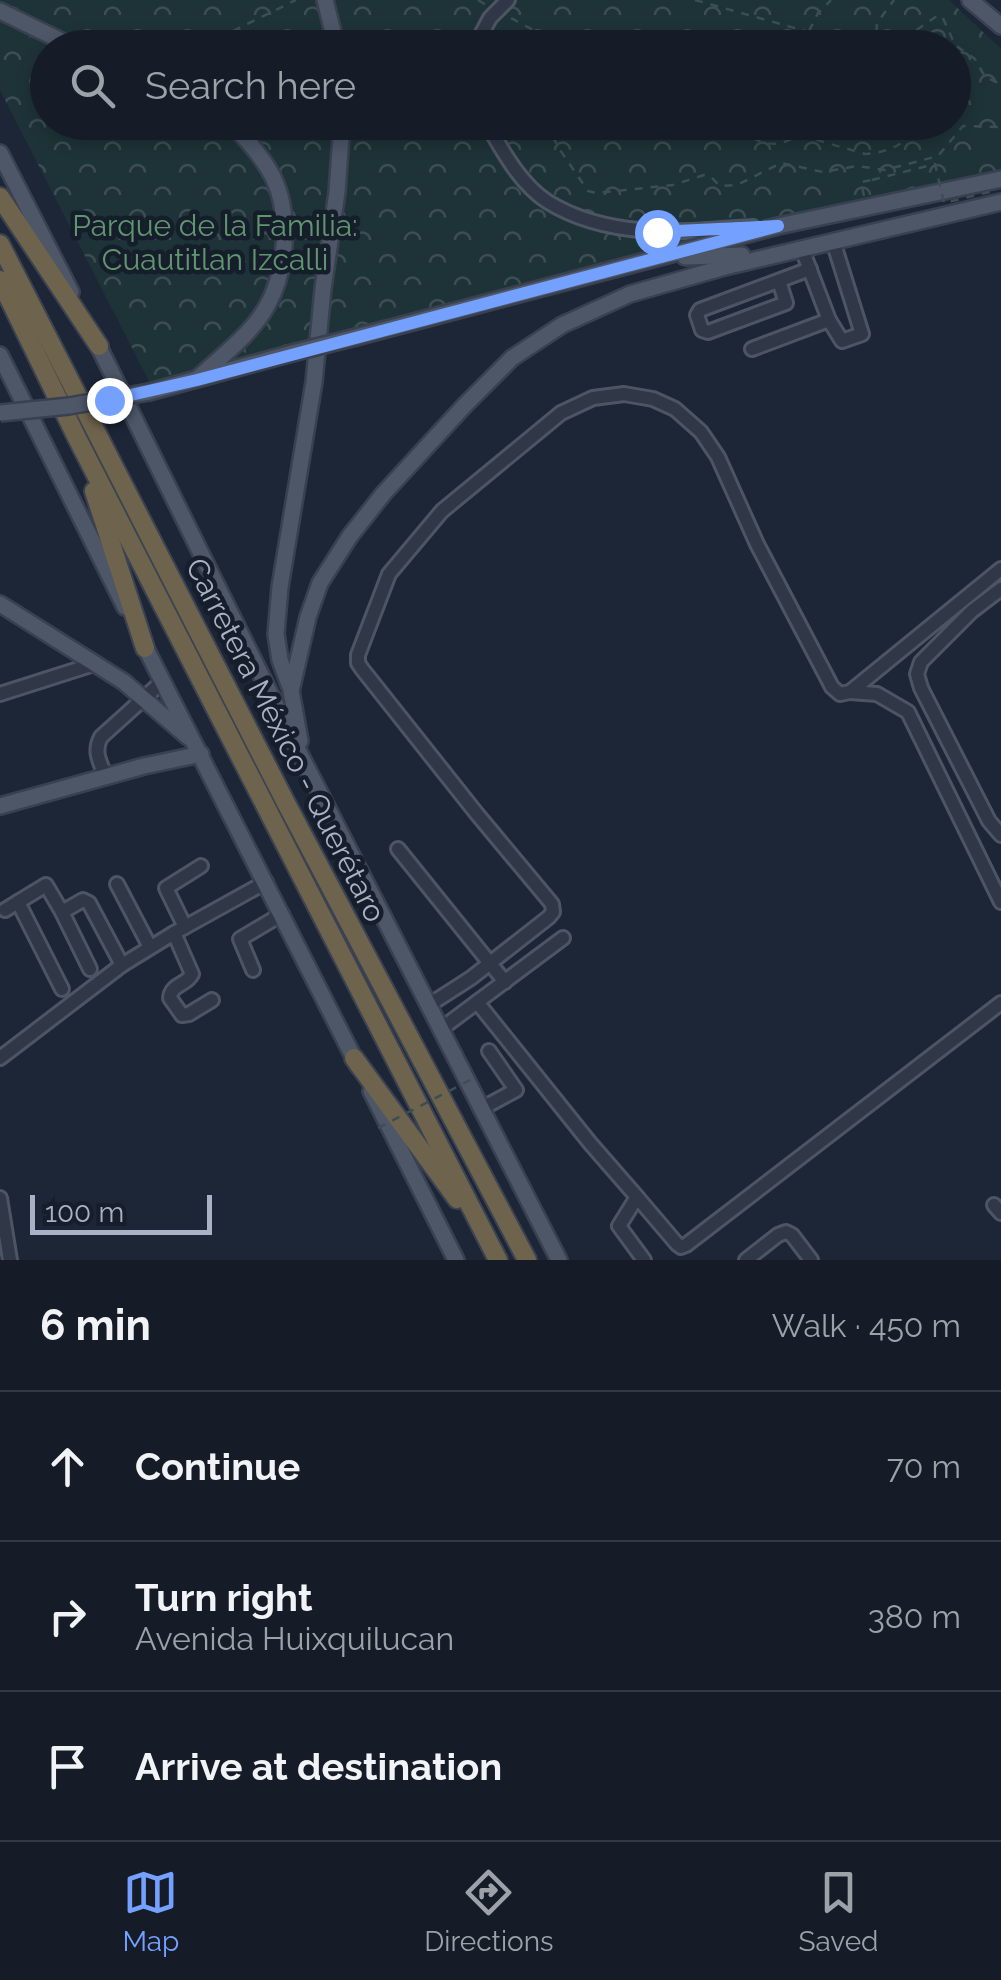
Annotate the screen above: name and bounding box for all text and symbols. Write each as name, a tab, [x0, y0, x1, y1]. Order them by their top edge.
search box	[30, 30, 971, 140]
icon: search	[65, 58, 120, 113]
text: Search here	[145, 63, 356, 108]
park label: Parque de la Familia: Cuautitlan Izcalli	[72, 208, 358, 277]
route start	[635, 210, 681, 256]
route end	[87, 378, 133, 424]
street label: Carretera México - Querétaro	[179, 552, 393, 928]
scale bar	[30, 1190, 212, 1234]
text: 100 m	[45, 1196, 124, 1229]
text: 6 min	[40, 1301, 151, 1350]
text: Walk · 450 m	[772, 1307, 961, 1344]
icon: ahead	[40, 1439, 95, 1494]
text: Continue	[135, 1444, 300, 1489]
text: 70 m	[887, 1448, 961, 1485]
text: Turn right	[135, 1575, 312, 1620]
icon: right	[40, 1589, 95, 1644]
text: 380 m	[868, 1598, 961, 1635]
text: Avenida Huixquilucan	[135, 1620, 454, 1657]
icon: arrive	[40, 1739, 95, 1794]
text: Arrive at destination	[135, 1744, 502, 1789]
tab: Map	[122, 1865, 179, 1958]
tab: Directions	[424, 1865, 554, 1958]
tab: Saved	[798, 1865, 879, 1958]

